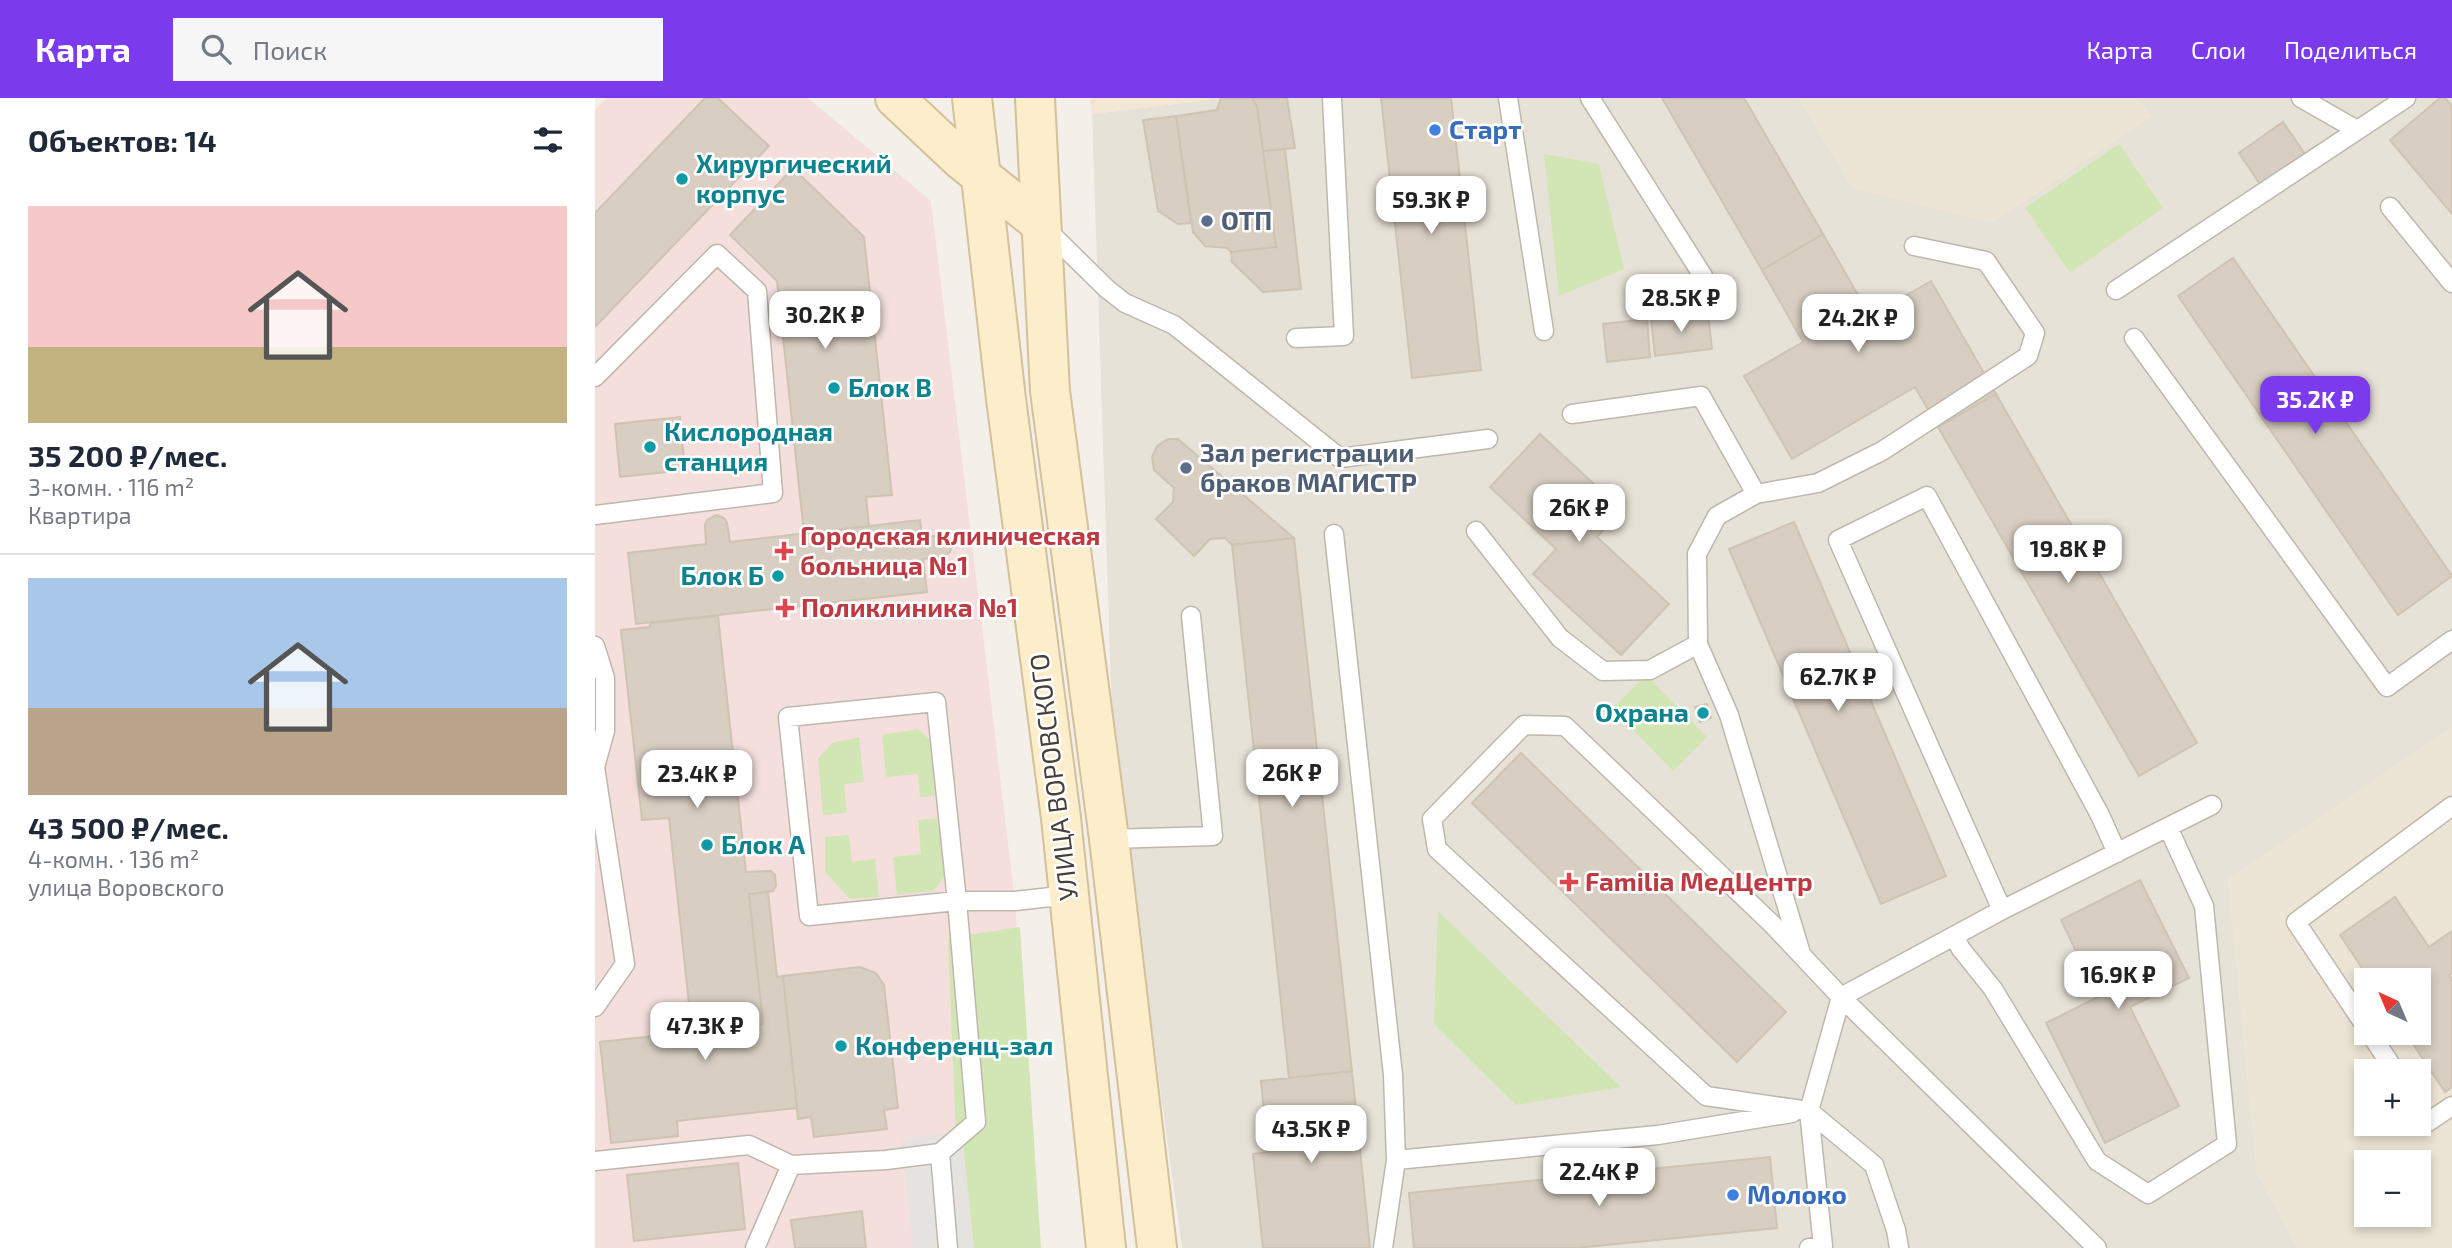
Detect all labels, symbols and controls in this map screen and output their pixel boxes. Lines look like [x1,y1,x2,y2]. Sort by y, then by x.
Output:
search box [173,18,663,81]
text: Карта [35,29,131,69]
icon: search [197,30,235,68]
text: Поиск [253,34,327,65]
text: Карта [2086,35,2153,64]
text: Слои [2191,35,2246,64]
text: Поделиться [2284,35,2417,64]
place label: Старт [1449,113,1522,144]
icon: filters [529,121,567,159]
text: Объектов: 14 [28,122,217,158]
marker: Старт [1427,122,1443,138]
place label: Хирургический корпус [696,147,892,208]
marker: Хирургический корпус [674,171,690,187]
pin: 59.3K ₽ [1366,176,1496,236]
text: 59.3K ₽ [1392,185,1470,213]
place label: ОТП [1221,204,1272,235]
marker: ОТП [1199,213,1215,229]
icon: home [235,252,361,378]
pin: 28.5K ₽ [1616,274,1746,334]
text: 28.5K ₽ [1642,283,1720,311]
pin: 30.2K ₽ [760,292,890,351]
pin: 24.2K ₽ [1793,294,1923,354]
text: 30.2K ₽ [785,300,865,328]
text: 24.2K ₽ [1818,303,1898,331]
place label: Блок В [848,371,932,402]
pin: 35.2K ₽ [2250,376,2380,436]
marker: Блок В [826,380,842,396]
text: 35.2K ₽ [2276,385,2354,413]
place label: Кислородная станция [664,415,833,476]
place label: Зал регистрации браков МАГИСТР [1200,436,1417,497]
text: 35 200 ₽/мес. [28,437,227,473]
marker: Кислородная станция [642,439,658,455]
marker: Зал регистрации браков МАГИСТР [1178,460,1194,476]
text: 3-комн. · 116 m² [28,473,194,501]
pin: 26K ₽ [1530,484,1628,544]
text: 26K ₽ [1549,493,1609,521]
text: Квартира [28,501,132,529]
place label: Городская клиническая больница №1 [800,519,1101,580]
pin: 19.8K ₽ [2003,526,2133,585]
text: 19.8K ₽ [2030,534,2106,562]
marker: Городская клиническая больница №1 [774,541,794,561]
place label: Блок Б [680,559,764,590]
marker: Блок Б [770,568,786,584]
place label: Поликлиника №1 [801,591,1018,622]
marker: Поликлиника №1 [775,598,795,618]
icon: home [235,624,361,750]
street label: УЛИЦА ВОРОВСКОГО [1022,652,1083,902]
pin: 62.7K ₽ [1773,654,1903,713]
text: 62.7K ₽ [1800,662,1876,690]
place label: Охрана [1595,696,1689,727]
marker: Охрана [1695,705,1711,721]
pin: 23.4K ₽ [632,750,762,810]
pin: 26K ₽ [1243,750,1341,809]
text: 26K ₽ [1262,758,1322,786]
text: 23.4K ₽ [657,759,737,787]
text: 43 500 ₽/мес. [28,809,229,845]
place label: Блок А [721,828,805,859]
marker: Блок А [699,837,715,853]
text: 4-комн. · 136 m² [28,845,199,873]
place label: Familia МедЦентр [1585,865,1813,896]
marker: Familia МедЦентр [1559,872,1579,892]
text: улица Воровского [28,873,224,901]
pin: 16.9K ₽ [2053,951,2183,1011]
text: 16.9K ₽ [2080,960,2156,988]
north arrow [2354,968,2431,1045]
map controls [2354,968,2431,1227]
pin: 47.3K ₽ [640,1002,770,1062]
text: 47.3K ₽ [666,1011,744,1039]
place label: Конференц-зал [855,1029,1053,1060]
marker: Конференц-зал [833,1038,849,1054]
button: + [2354,1059,2431,1136]
pin: 43.5K ₽ [1246,1105,1376,1165]
text: 43.5K ₽ [1272,1114,1350,1142]
pin: 22.4K ₽ [1534,1148,1664,1208]
button: − [2354,1150,2431,1227]
text: 22.4K ₽ [1559,1157,1639,1185]
place label: Молоко [1747,1178,1847,1209]
marker: Молоко [1725,1187,1741,1203]

